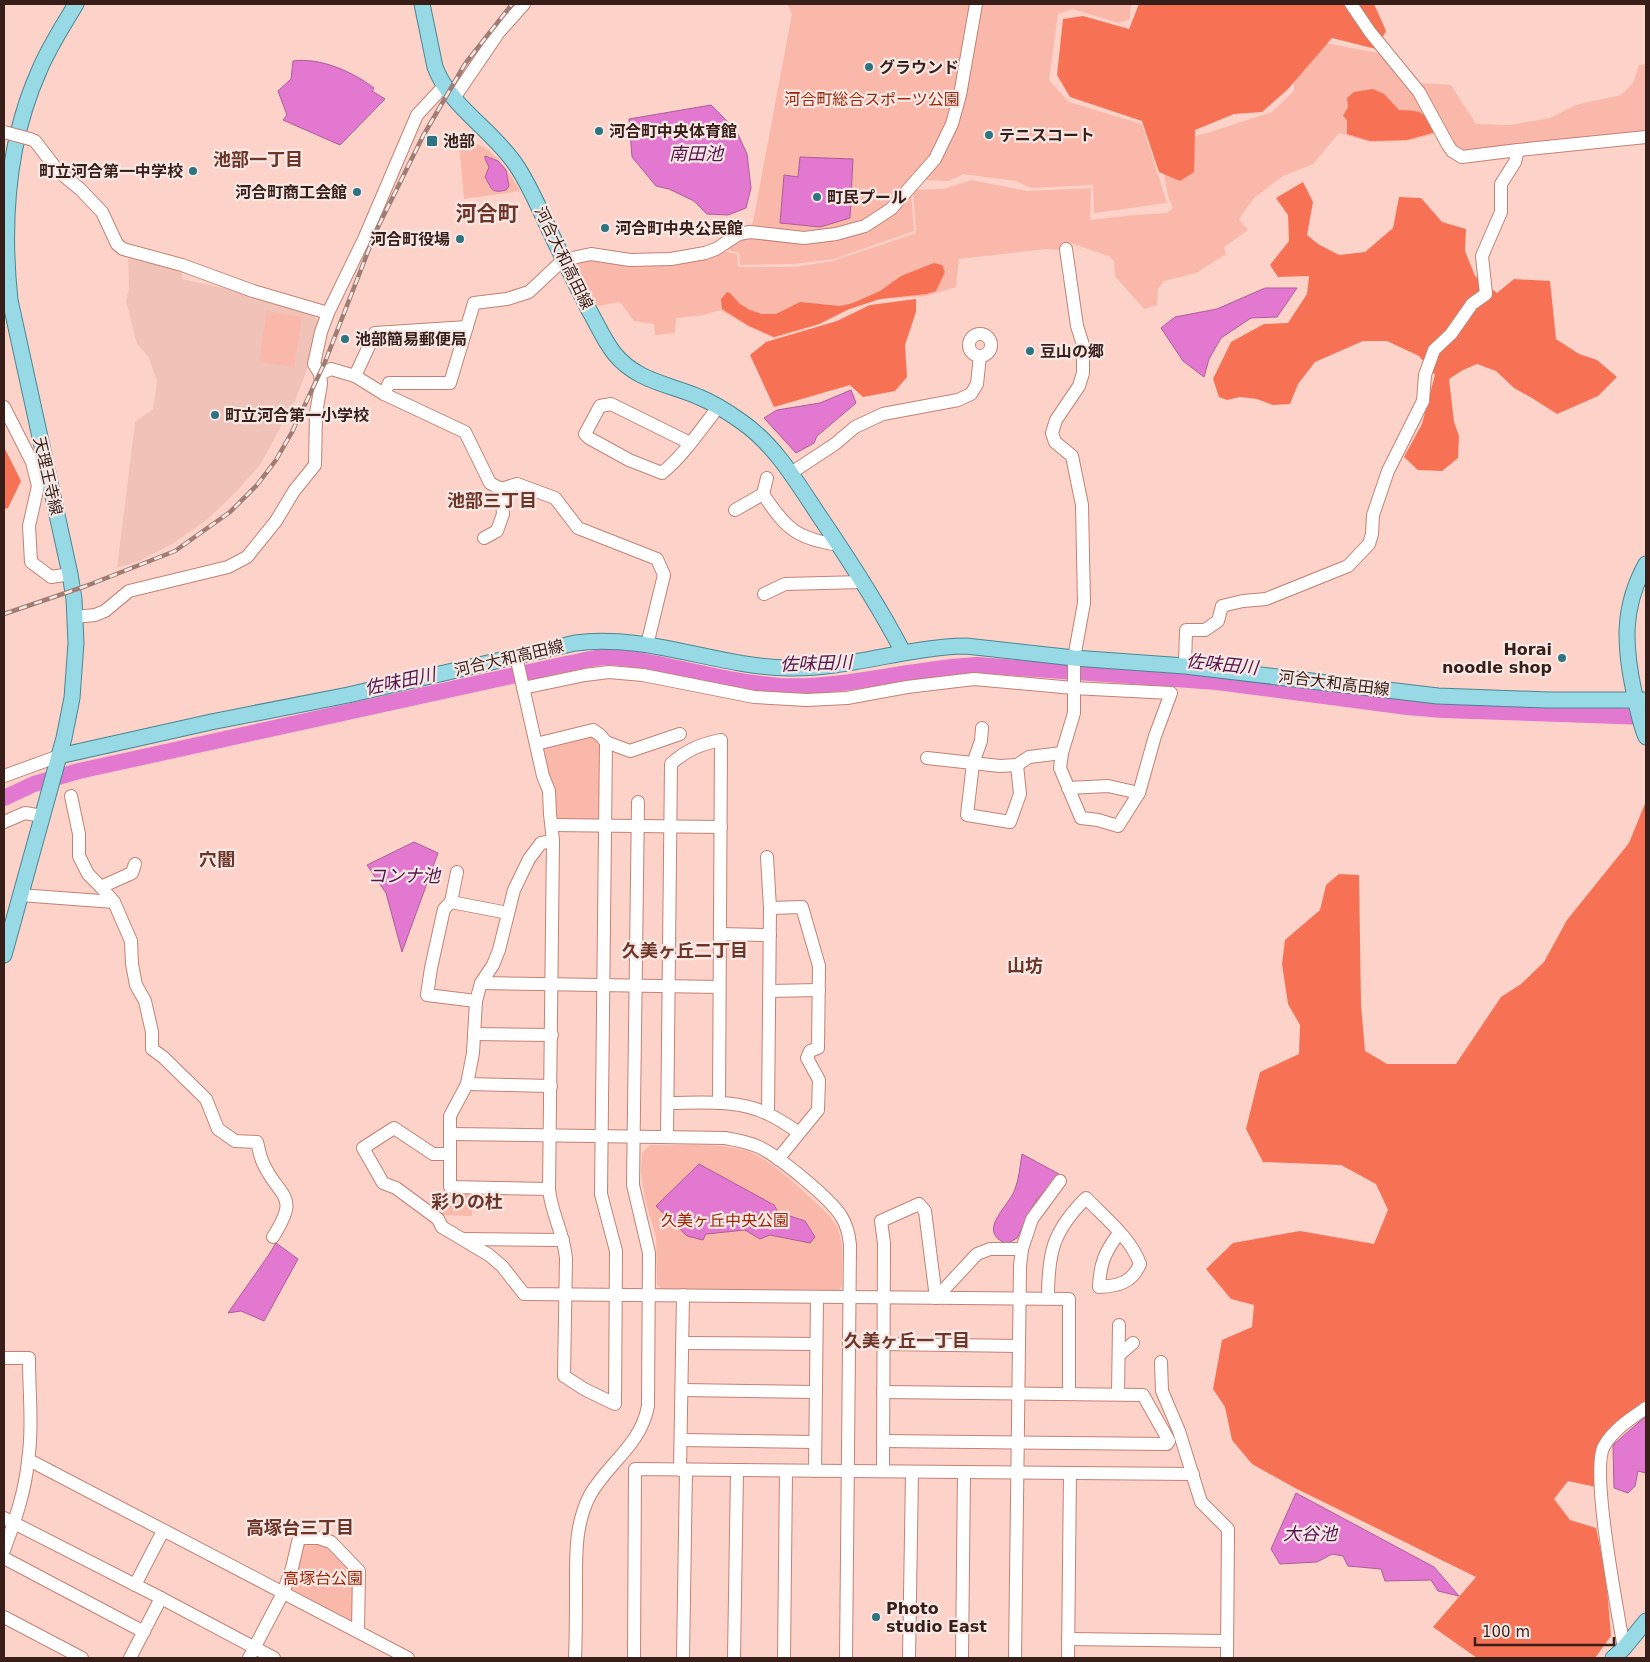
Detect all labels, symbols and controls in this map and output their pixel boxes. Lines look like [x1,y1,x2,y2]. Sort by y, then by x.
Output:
place label: グラウンド [879,58,959,77]
marker: グラウンド [863,61,875,73]
park label: 河合町総合スポーツ公園 [784,90,960,109]
place label: 河合町中央体育館 [609,122,737,141]
marker: 河合町中央体育館 [593,125,605,137]
place label: テニスコート [999,126,1095,145]
marker: テニスコート [983,129,995,141]
place label: 池部 [443,132,475,151]
marker: 池部 [425,134,439,148]
water label: 南田池 [669,143,725,164]
district label: 池部一丁目 [213,149,303,170]
place label: 町立河合第一中学校 [39,162,183,181]
marker: 町立河合第一中学校 [187,165,199,177]
place label: 河合町商工会館 [235,183,347,202]
marker: 河合町商工会館 [351,186,363,198]
place label: 町民プール [827,188,907,207]
marker: 町民プール [811,191,823,203]
district label: 河合町 [456,202,519,226]
street label: 河合大和高田線 [531,203,597,313]
place label: 河合町中央公民館 [615,219,743,238]
marker: 河合町中央公民館 [599,222,611,234]
place label: 河合町役場 [370,230,450,249]
marker: 河合町役場 [454,233,466,245]
place label: 池部簡易郵便局 [355,330,467,349]
marker: 池部簡易郵便局 [339,333,351,345]
place label: 豆山の郷 [1040,342,1104,361]
marker: 豆山の郷 [1024,345,1036,357]
place label: 町立河合第一小学校 [225,406,369,425]
marker: 町立河合第一小学校 [209,409,221,421]
street label: 天理王寺線 [30,435,66,517]
district label: 池部三丁目 [447,490,537,511]
street label: 河合大和高田線 [452,636,566,680]
place label: Horai noodle shop [1442,640,1552,677]
water label: 佐味田川 [1185,650,1261,678]
water label: 佐味田川 [780,651,854,675]
marker: Horai noodle shop [1556,652,1568,664]
water label: 佐味田川 [363,663,439,699]
street label: 河合大和高田線 [1277,667,1391,699]
district label: 穴闇 [199,849,235,870]
water label: コンナ池 [368,865,442,886]
district label: 久美ヶ丘二丁目 [622,940,748,961]
district label: 山坊 [1007,955,1043,976]
district label: 彩りの杜 [431,1191,503,1212]
park label: 久美ヶ丘中央公園 [661,1211,789,1230]
district label: 久美ヶ丘一丁目 [844,1330,970,1351]
district label: 高塚台三丁目 [246,1517,354,1538]
water label: 大谷池 [1283,1523,1339,1544]
park label: 高塚台公園 [283,1569,363,1588]
place label: Photo studio East [886,1599,987,1636]
marker: Photo studio East [870,1611,882,1623]
scale bar [1475,1614,1614,1646]
text: 100 m [1482,1623,1530,1641]

